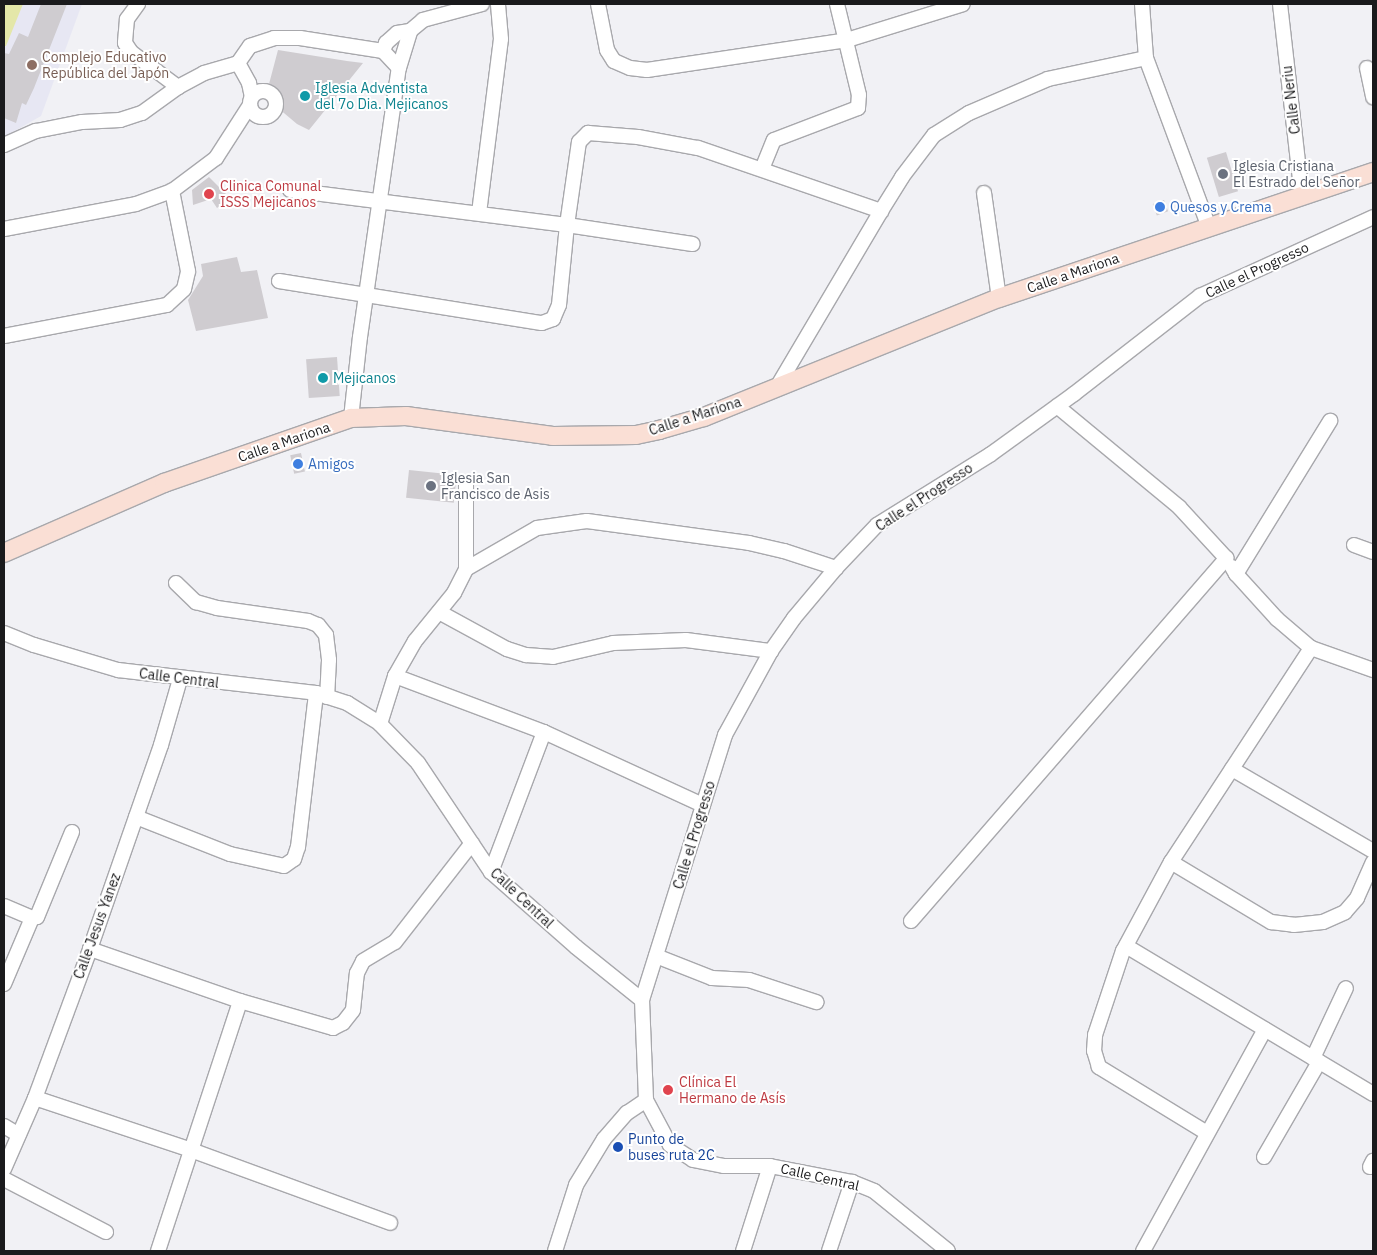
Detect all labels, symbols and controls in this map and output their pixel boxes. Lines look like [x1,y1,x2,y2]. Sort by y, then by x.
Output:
place label: Complejo Educativo República del Japón [42,49,169,82]
marker: Complejo Educativo República del Japón [26,59,38,71]
street label: Calle Neriu [1278,65,1304,135]
place label: Iglesia Adventista del 7o Dia. Mejicanos [315,80,448,112]
marker: Iglesia Adventista del 7o Dia. Mejicanos [299,90,311,102]
place label: Iglesia Cristiana El Estrado del Señor [1233,158,1360,190]
marker: Iglesia Cristiana El Estrado del Señor [1217,168,1229,180]
place label: Clinica Comunal ISSS Mejicanos [220,178,321,210]
marker: Clinica Comunal ISSS Mejicanos [202,187,216,201]
place label: Quesos y Crema [1170,199,1272,215]
marker: Quesos y Crema [1154,201,1166,213]
street label: Calle el Progresso [1203,239,1311,301]
street label: Calle a Mariona [1025,249,1121,297]
place label: Mejicanos [333,370,396,386]
marker: Mejicanos [317,372,329,384]
street label: Calle a Mariona [647,393,743,439]
street label: Calle a Mariona [236,418,332,466]
place label: Amigos [308,456,355,472]
marker: Amigos [292,458,304,470]
street label: Calle el Progresso [872,459,976,535]
place label: Iglesia San Francisco de Asis [441,470,550,502]
marker: Iglesia San Francisco de Asis [425,480,437,492]
street label: Calle Central [138,665,220,691]
street label: Calle el Progresso [670,779,718,891]
street label: Calle Central [487,864,557,932]
street label: Calle Jesus Yanez [70,871,124,981]
place label: Clínica El Hermano de Asís [679,1074,786,1106]
marker: Clínica El Hermano de Asís [661,1083,675,1097]
place label: Punto de buses ruta 2C [628,1131,715,1164]
marker: Punto de buses ruta 2C [612,1141,624,1153]
street label: Calle Central [779,1160,861,1194]

